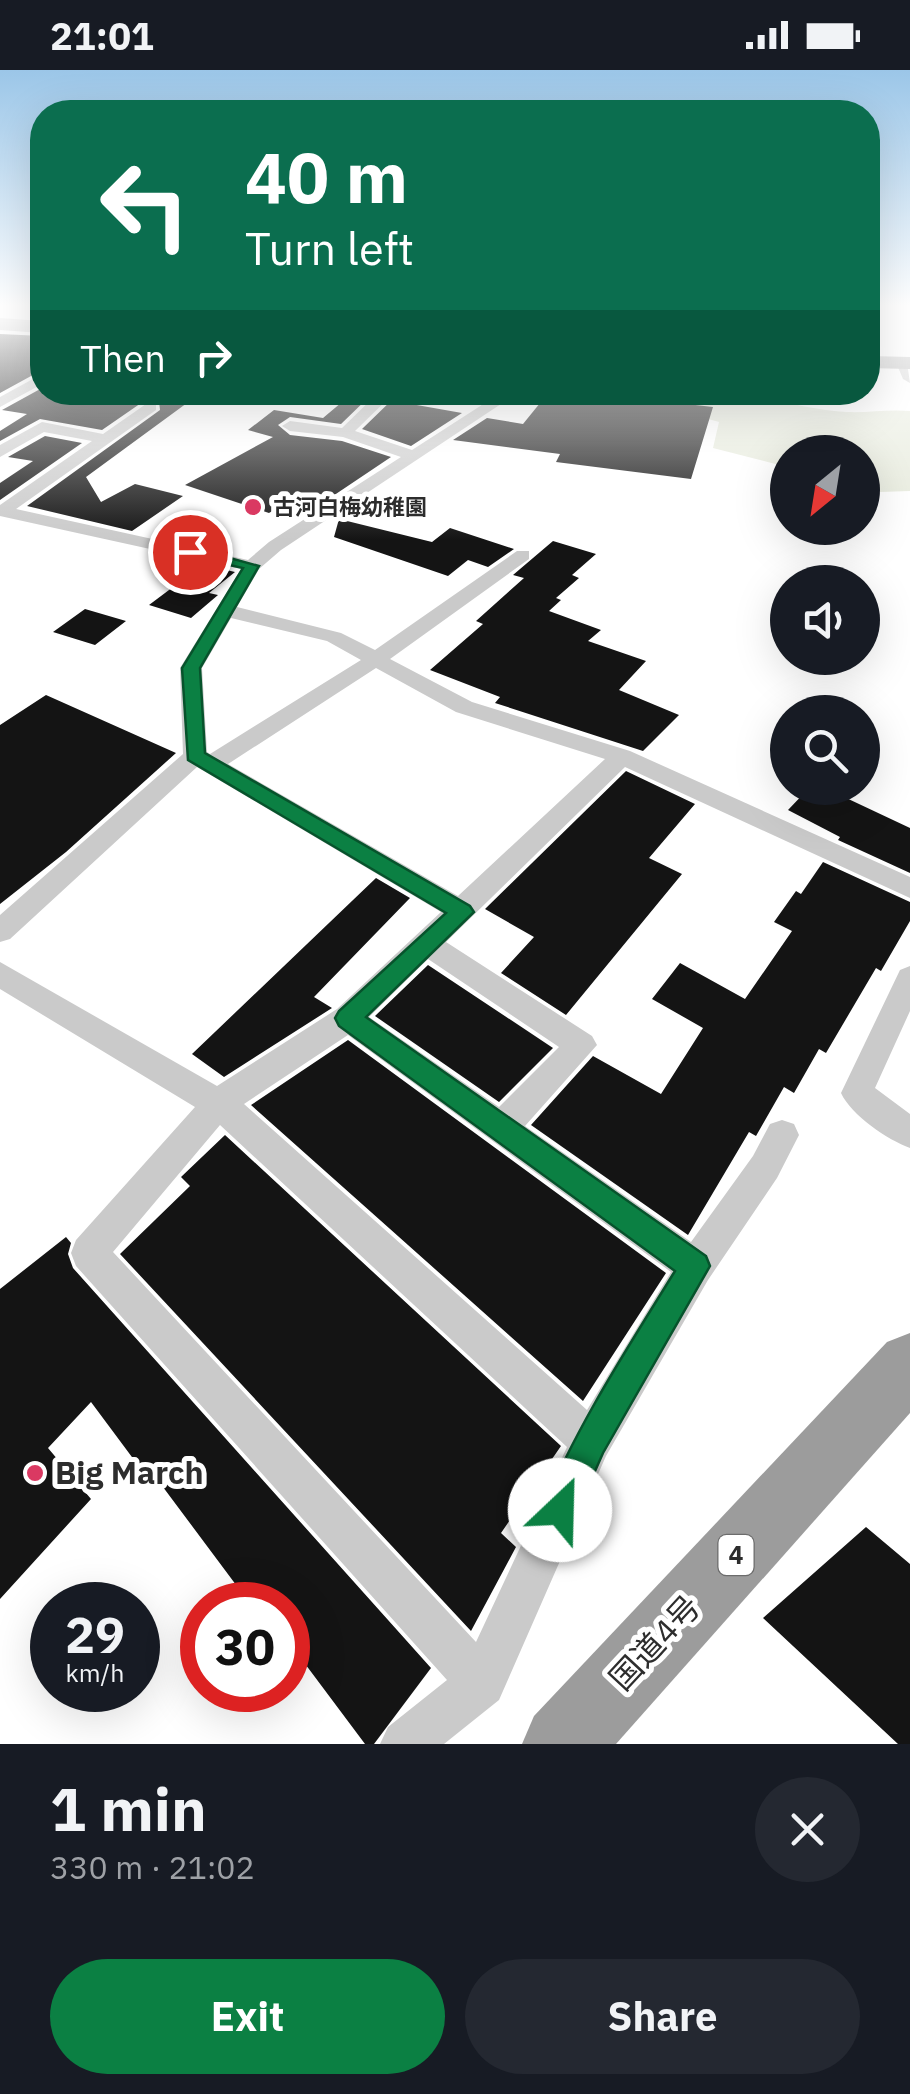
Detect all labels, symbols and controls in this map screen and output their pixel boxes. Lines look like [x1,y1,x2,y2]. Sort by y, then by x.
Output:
text: 21:01 [50,11,154,60]
text: 40 m [245,131,408,222]
icon: left [80,140,210,270]
text: Turn left [245,219,414,277]
icon: right [186,330,241,385]
text: Then [80,333,166,382]
north arrow [770,435,880,545]
map controls [770,435,880,805]
place label: 古河白梅幼稚園 [273,492,427,521]
marker: 古河白梅幼稚園 [242,496,264,518]
pin [148,510,233,595]
icon: arrive [163,525,218,580]
button: sound [770,565,880,675]
button: search [770,695,880,805]
place label: Big March [55,1451,204,1493]
position arrow [508,1458,612,1562]
marker: Big March [24,1462,46,1484]
road number: 4 [718,1535,754,1575]
speed limit sign: 30 [180,1582,310,1712]
street label: 国道4号 [600,1586,709,1699]
text: 29 [65,1602,125,1667]
text: km/h [66,1656,124,1689]
text: 1 min [50,1769,207,1848]
button: close [755,1777,860,1882]
text: 330 m · 21:02 [50,1846,255,1888]
button: Exit [50,1959,445,2074]
button: Share [465,1959,860,2074]

